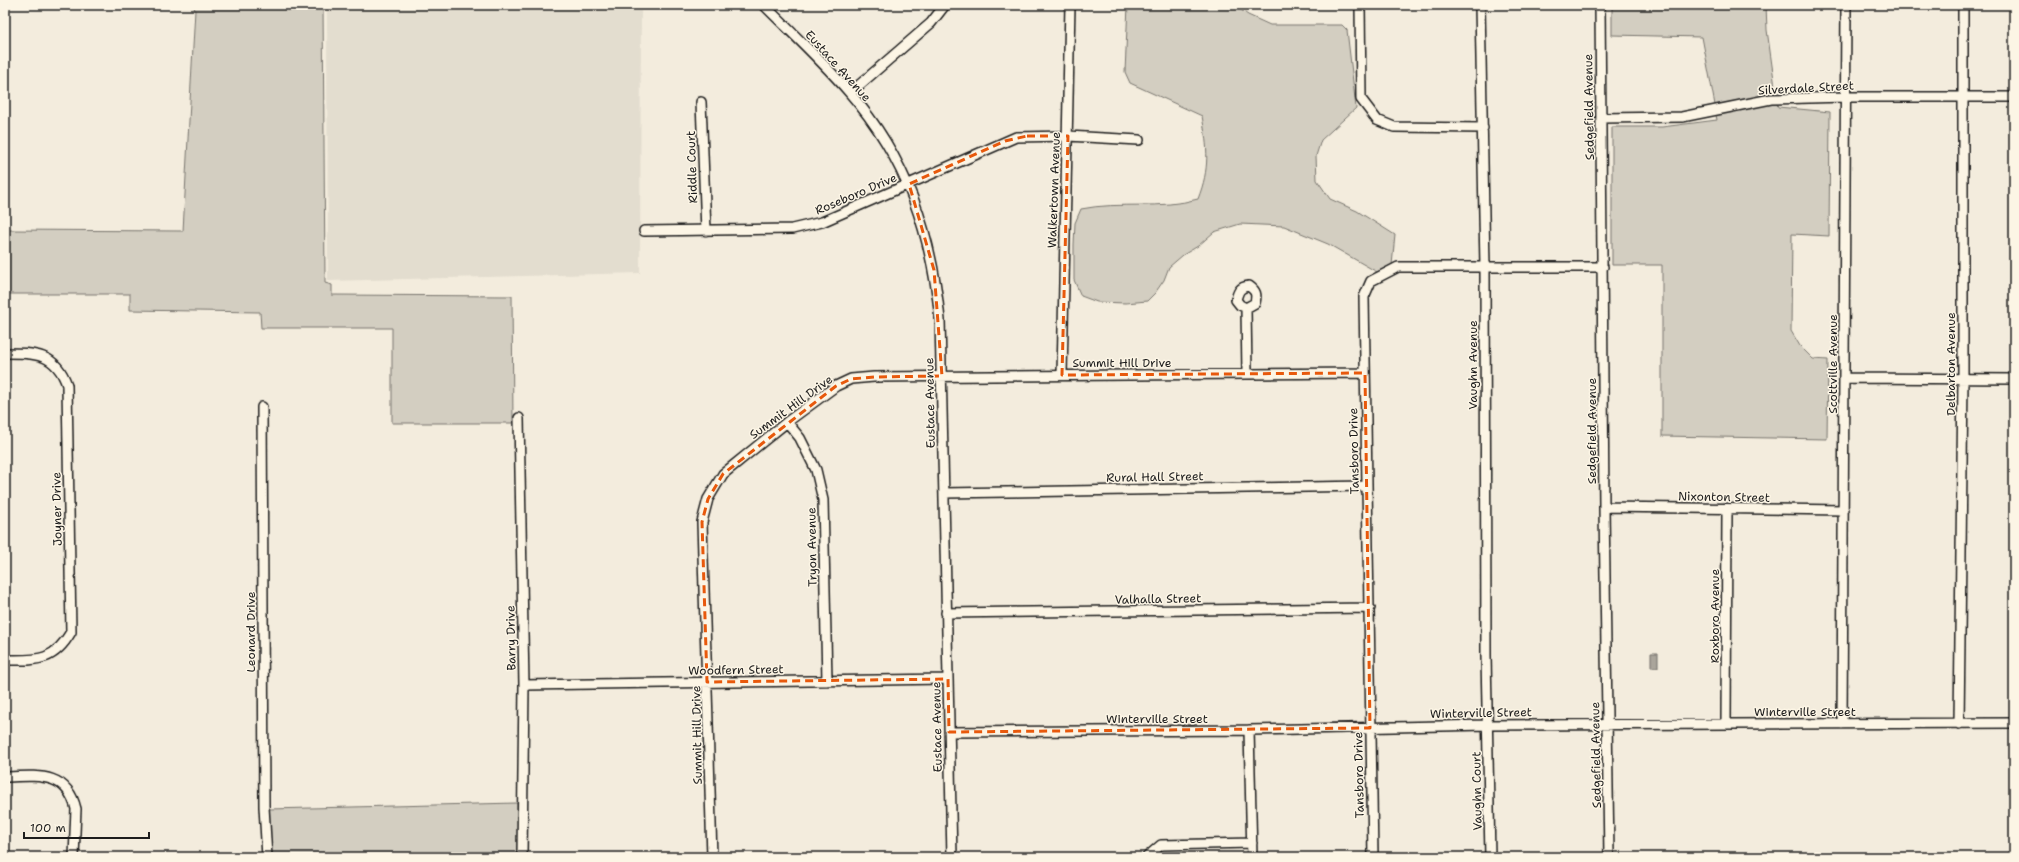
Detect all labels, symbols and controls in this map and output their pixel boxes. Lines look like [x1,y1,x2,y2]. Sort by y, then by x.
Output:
street label: Eustace Avenue [802,27,874,105]
street label: Sedgefield Avenue [1580,53,1598,160]
street label: Silverdale Street [1758,77,1854,99]
street label: Riddle Court [683,130,701,204]
street label: Walkertown Avenue [1044,131,1064,249]
street label: Roseboro Drive [813,169,900,218]
street label: Delbarton Avenue [1943,312,1959,416]
street label: Scottville Avenue [1825,314,1841,414]
street label: Vaughn Avenue [1465,320,1481,410]
street label: Summit Hill Drive [1072,355,1172,371]
street label: Eustace Avenue [921,357,939,449]
street label: Summit Hill Drive [746,371,836,443]
street label: Sedgefield Avenue [1584,377,1600,484]
street label: Tansboro Drive [1345,407,1363,494]
street label: Rural Hall Street [1106,468,1204,486]
street label: Joyner Drive [48,472,66,546]
street label: Nixonton Street [1678,488,1770,506]
street label: Tryon Avenue [803,507,821,587]
street label: Roxboro Avenue [1707,569,1723,663]
street label: Valhalla Street [1114,590,1202,608]
street label: Leonard Drive [243,591,259,673]
street label: Barry Drive [502,605,520,671]
street label: Woodfern Street [688,661,784,679]
street label: Eustace Avenue [928,681,946,773]
street label: Summit Hill Drive [688,685,706,785]
street label: Sedgefield Avenue [1587,701,1605,808]
street label: Winterville Street [1430,704,1532,722]
street label: Winterville Street [1754,704,1856,720]
street label: Winterville Street [1106,711,1208,727]
street label: Tansboro Drive [1350,731,1368,818]
street label: Vaughn Court [1468,751,1486,831]
scale bar [24,814,149,840]
text: 100 m [30,820,66,836]

